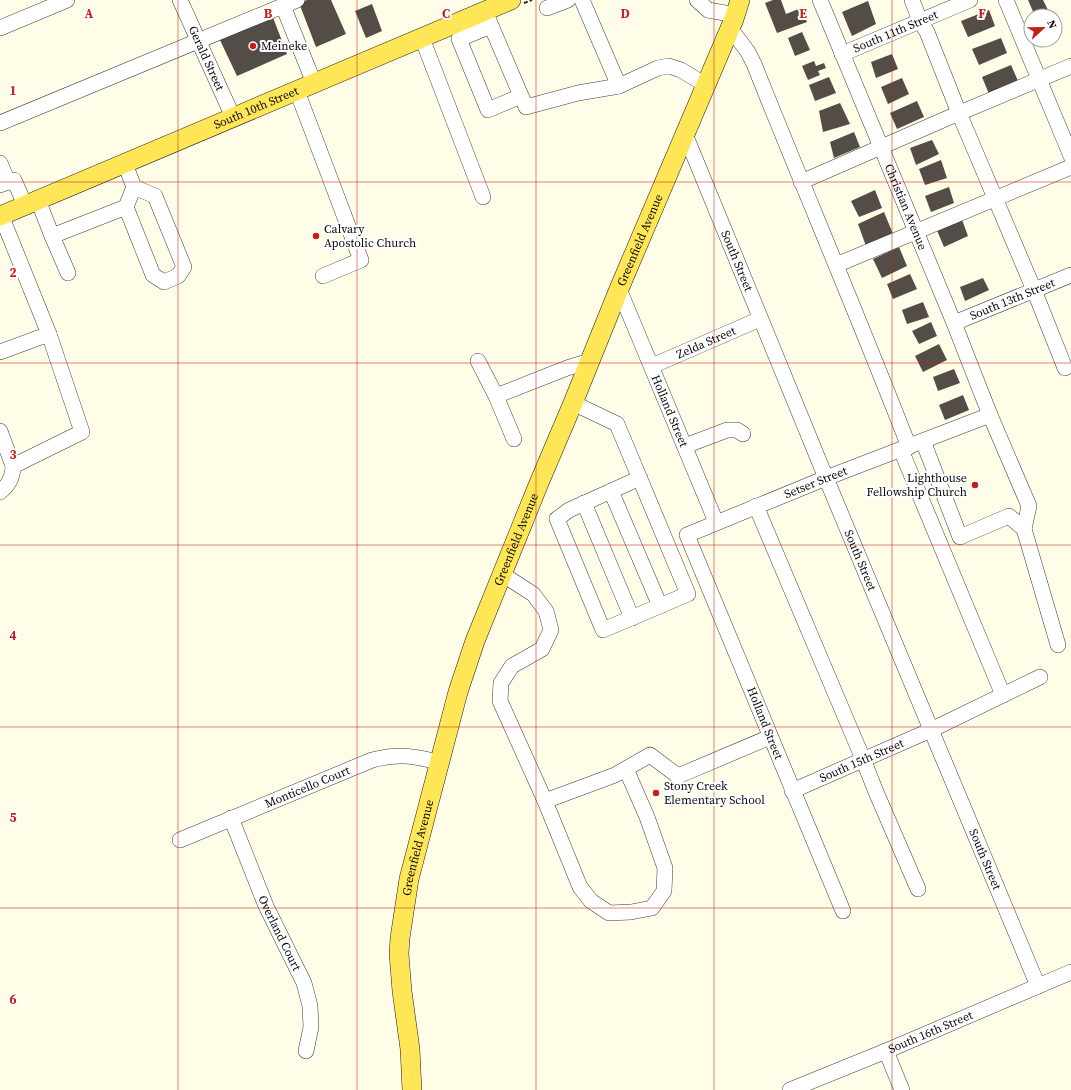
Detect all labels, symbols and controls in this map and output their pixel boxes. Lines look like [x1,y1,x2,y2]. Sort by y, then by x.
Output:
text: A [85,5,94,22]
text: B [264,5,273,22]
text: C [442,5,450,22]
text: D [620,5,630,22]
text: E [799,5,807,22]
text: F [978,5,986,22]
street label: South 11th Street [851,6,940,56]
north arrow [1023,8,1063,48]
text: N [1043,18,1060,31]
street label: Gerald Street [185,23,228,93]
place label: Meineke [261,38,307,54]
marker: Meineke [248,41,258,51]
text: 1 [9,82,17,99]
street label: South 10th Street [211,83,301,133]
street label: Christian Avenue [881,161,931,252]
street label: Greenfield Avenue [613,192,667,289]
place label: Calvary Apostolic Church [324,221,416,251]
street label: South Street [717,228,757,294]
marker: Calvary Apostolic Church [311,231,321,241]
text: 2 [9,264,17,281]
street label: South 13th Street [967,274,1057,324]
street label: Zelda Street [674,323,738,362]
street label: Holland Street [648,372,692,449]
text: 3 [9,446,17,463]
street label: Setser Street [782,463,849,502]
place label: Lighthouse Fellowship Church [867,470,967,500]
marker: Lighthouse Fellowship Church [970,480,980,490]
street label: Greenfield Avenue [490,491,542,588]
street label: South Street [841,527,880,593]
text: 4 [9,627,17,644]
street label: Holland Street [743,684,787,762]
street label: South 15th Street [817,735,906,786]
street label: Monticello Court [263,762,352,812]
place label: Stony Creek Elementary School [664,778,765,808]
marker: Stony Creek Elementary School [651,788,661,798]
street label: Greenfield Avenue [399,798,437,897]
text: 5 [9,809,17,826]
street label: South Street [965,826,1005,892]
street label: Overland Court [255,893,305,974]
text: 6 [9,991,17,1008]
street label: South 16th Street [886,1007,975,1057]

